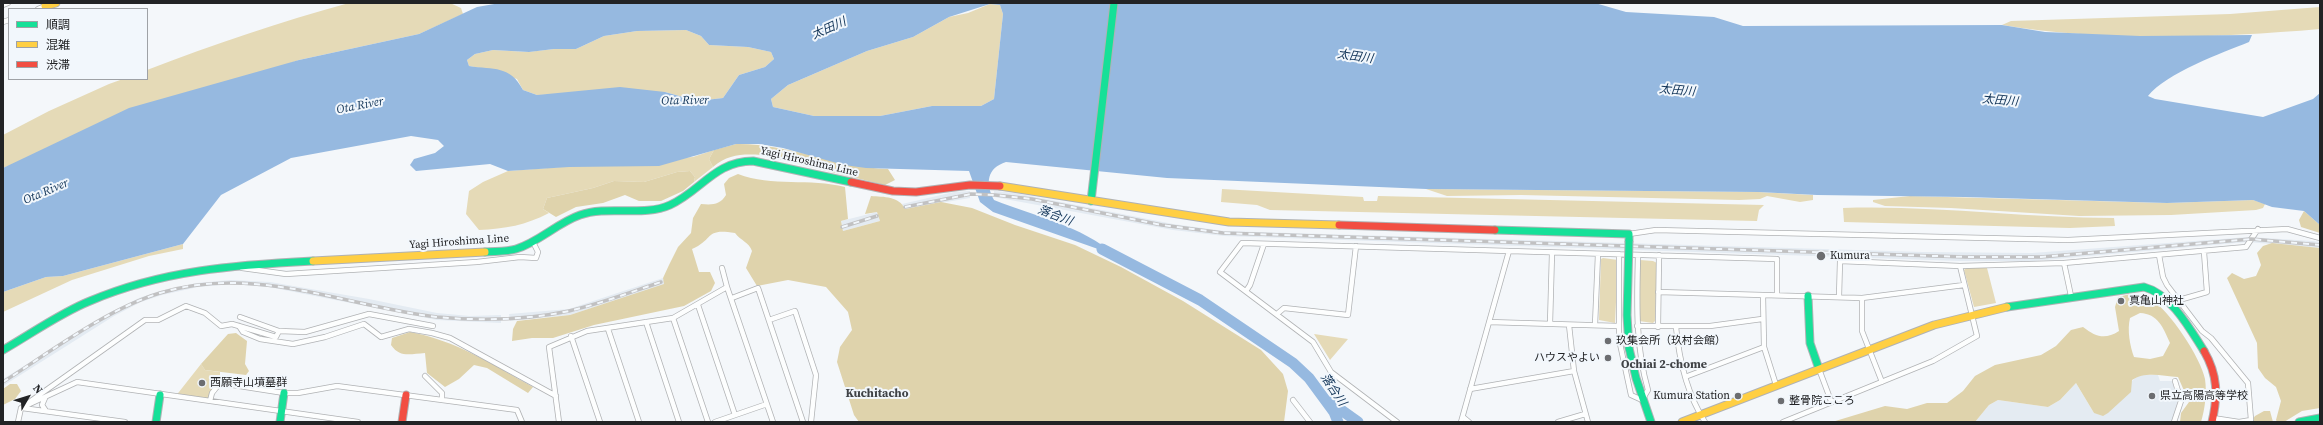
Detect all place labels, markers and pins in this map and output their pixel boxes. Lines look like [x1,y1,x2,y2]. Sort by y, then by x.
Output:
place label: Kumura [1830,249,1870,263]
marker: Kumura [1815,250,1827,262]
place label: 真亀山神社 [2129,294,2184,308]
marker: 真亀山神社 [2116,296,2126,306]
place label: 玖集会所（玖村会館） [1616,334,1726,348]
marker: 玖集会所（玖村会館） [1603,336,1613,346]
place label: ハウスやよい [1534,351,1600,365]
marker: ハウスやよい [1603,353,1613,363]
place label: 西願寺山墳墓群 [210,376,287,390]
marker: 西願寺山墳墓群 [197,378,207,388]
place label: Kumura Station [1653,389,1730,403]
place label: 県立高陽高等学校 [2160,389,2248,403]
marker: Kumura Station [1733,391,1743,401]
marker: 県立高陽高等学校 [2147,391,2157,401]
place label: 整骨院こころ [1789,394,1855,408]
marker: 整骨院こころ [1776,396,1786,406]

